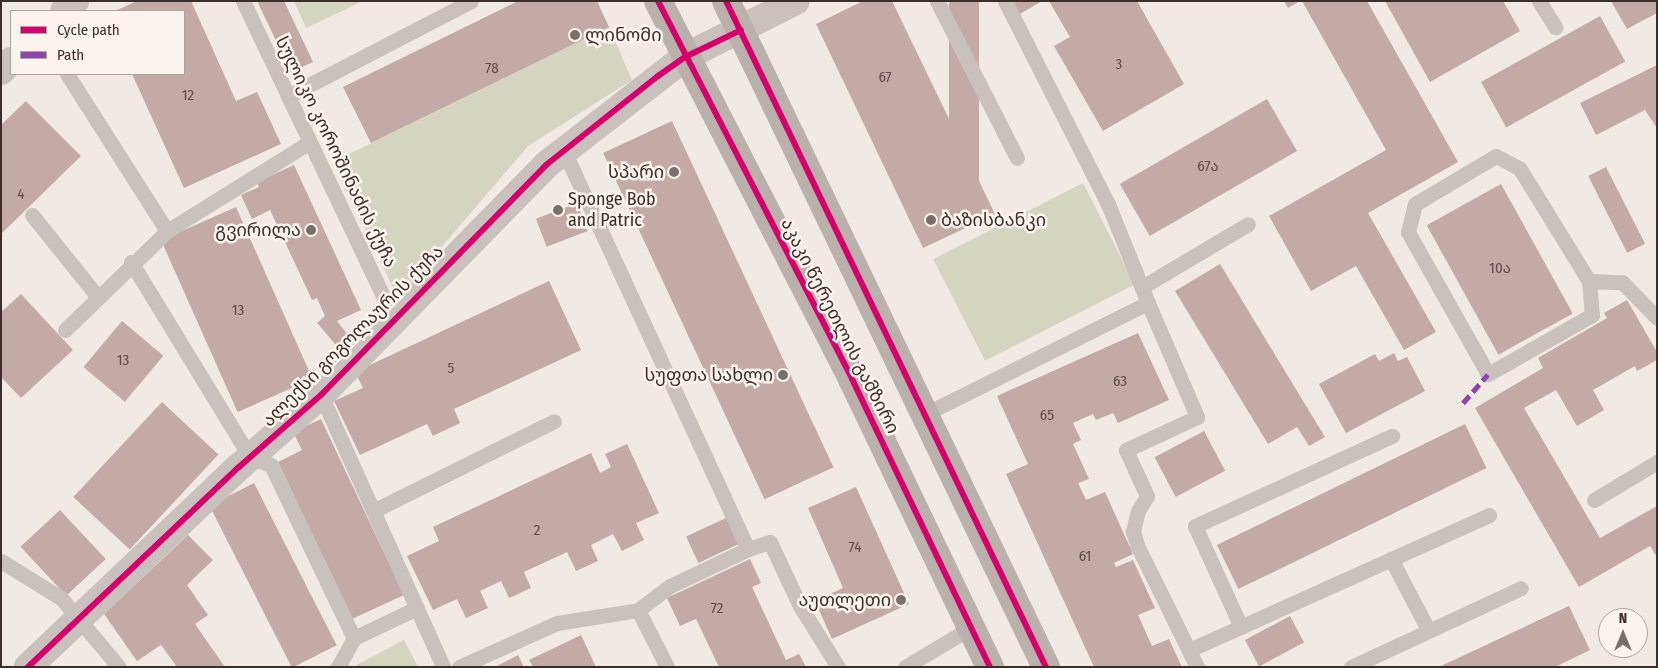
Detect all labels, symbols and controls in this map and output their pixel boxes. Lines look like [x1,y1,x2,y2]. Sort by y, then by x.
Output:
legend [10,10,185,75]
text: Cycle path [57,21,120,39]
place label: ლინომი [585,24,662,46]
marker: ლინომი [569,29,581,41]
street label: სულიკო კოროშინაძის ქუჩა [271,33,401,271]
text: Path [57,46,84,64]
house number: 3 [1116,56,1122,74]
house number: 78 [485,60,499,78]
house number: 67 [878,69,892,87]
house number: 12 [182,87,194,105]
house number: 67ა [1197,158,1219,176]
place label: სპარი [608,161,664,183]
marker: სპარი [668,166,680,178]
house number: 4 [17,186,25,204]
place label: Sponge Bob and Patric [568,189,656,232]
marker: Sponge Bob and Patric [552,204,564,216]
place label: ბაზისბანკი [941,209,1046,231]
marker: ბაზისბანკი [925,214,937,226]
street label: აკაკი წერეთლის გამზირი [776,215,904,437]
place label: გვირილა [215,219,301,241]
marker: გვირილა [305,224,317,236]
street label: ალექსი გოგოლაურის ქუჩა [258,241,448,431]
house number: 10ა [1489,260,1511,278]
house number: 13 [232,302,244,320]
house number: 13 [117,352,129,370]
house number: 5 [448,360,454,378]
place label: სუფთა სახლი [645,364,773,386]
marker: სუფთა სახლი [777,369,789,381]
house number: 63 [1113,373,1127,391]
house number: 65 [1040,407,1054,425]
house number: 2 [534,522,540,540]
house number: 74 [849,539,861,557]
house number: 61 [1079,548,1091,566]
place label: აუთლეთი [799,589,891,611]
marker: აუთლეთი [895,594,907,606]
house number: 72 [711,600,723,618]
north arrow [1598,608,1648,658]
text: N [1619,610,1627,627]

